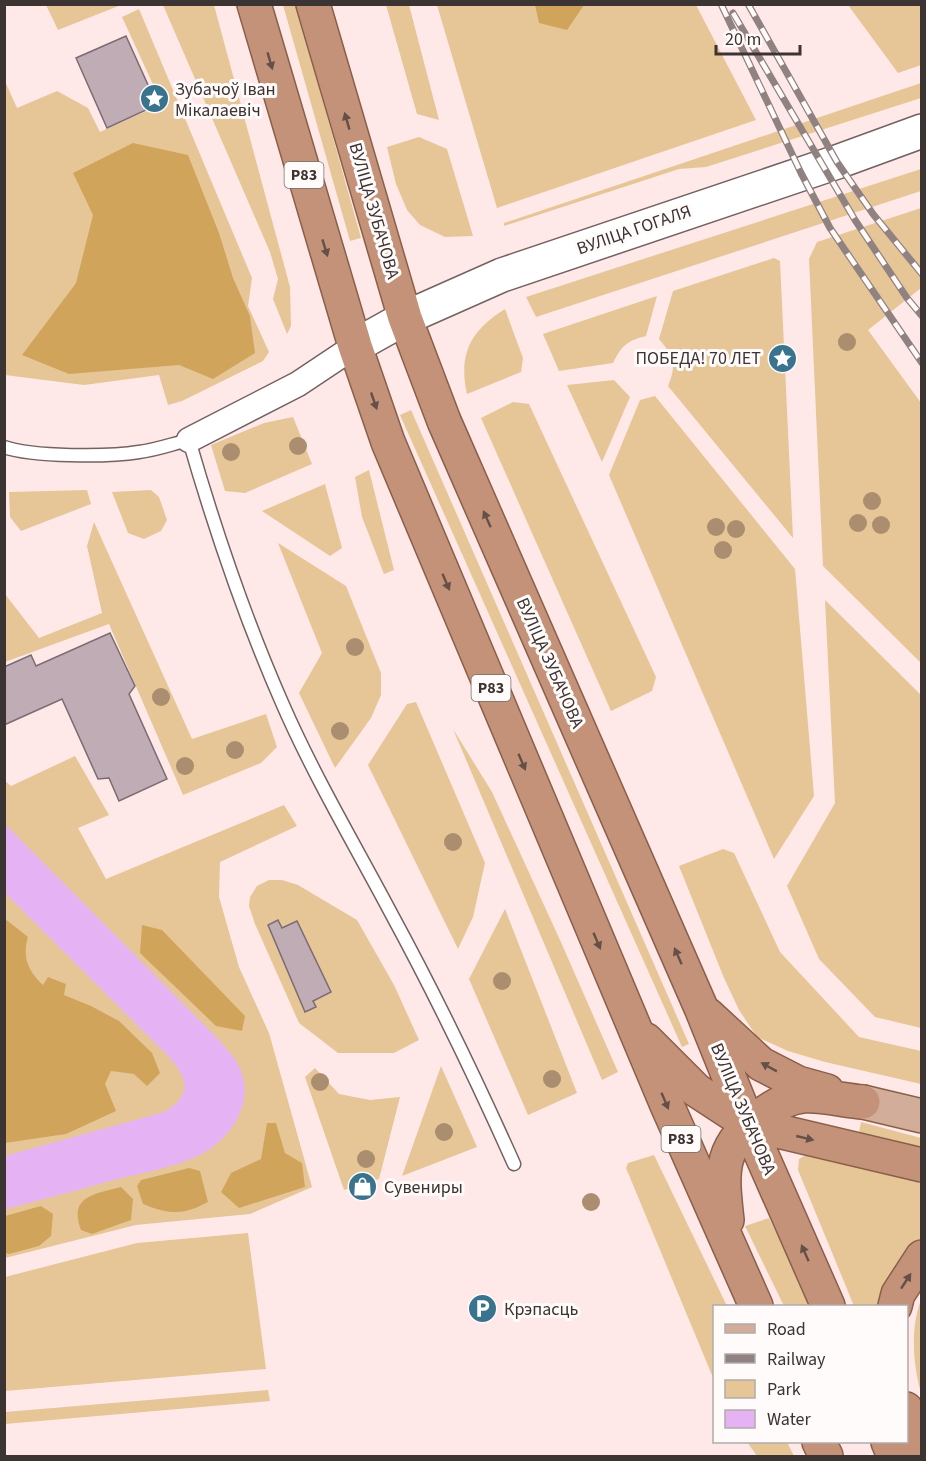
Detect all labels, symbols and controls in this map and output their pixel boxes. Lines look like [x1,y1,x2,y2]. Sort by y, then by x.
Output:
scale bar [716,18,800,56]
text: 20 m [725,27,761,52]
one-way arrow [266,52,275,70]
place label: Зубачоў Іван Мікалаевіч [175,77,276,123]
place icon: Зубачоў Іван Мікалаевіч [138,83,170,115]
one-way arrow [342,112,351,130]
street label: ВУЛІЦА ЗУБАЧОВА [343,140,405,282]
road number: Р83 [284,162,324,188]
street label: ВУЛІЦА ГОГАЛЯ [573,199,695,261]
one-way arrow [321,239,330,257]
place icon: ПОБЕДА! 70 ЛЕТ [766,342,798,374]
place label: ПОБЕДА! 70 ЛЕТ [635,346,761,371]
one-way arrow [369,392,379,410]
one-way arrow [482,510,491,528]
one-way arrow [442,573,451,591]
street label: ВУЛІЦА ЗУБАЧОВА [510,594,590,733]
road number: Р83 [472,675,510,701]
one-way arrow [517,753,527,771]
one-way arrow [593,933,602,950]
one-way arrow [673,947,682,965]
street label: ВУЛІЦА ЗУБАЧОВА [704,1039,782,1179]
one-way arrow [760,1062,777,1072]
one-way arrow [661,1092,670,1110]
road number: Р83 [662,1126,700,1152]
one-way arrow [796,1133,814,1143]
shop icon: Сувениры [347,1171,379,1203]
place label: Сувениры [384,1175,463,1200]
one-way arrow [800,1244,809,1262]
one-way arrow [900,1273,911,1289]
parking icon: Крэпасць [467,1293,499,1325]
place label: Крэпасць [504,1297,579,1322]
legend [713,1305,908,1443]
text: Road [767,1317,806,1342]
text: Railway [767,1347,826,1372]
text: Park [767,1377,801,1402]
text: Water [767,1407,811,1432]

